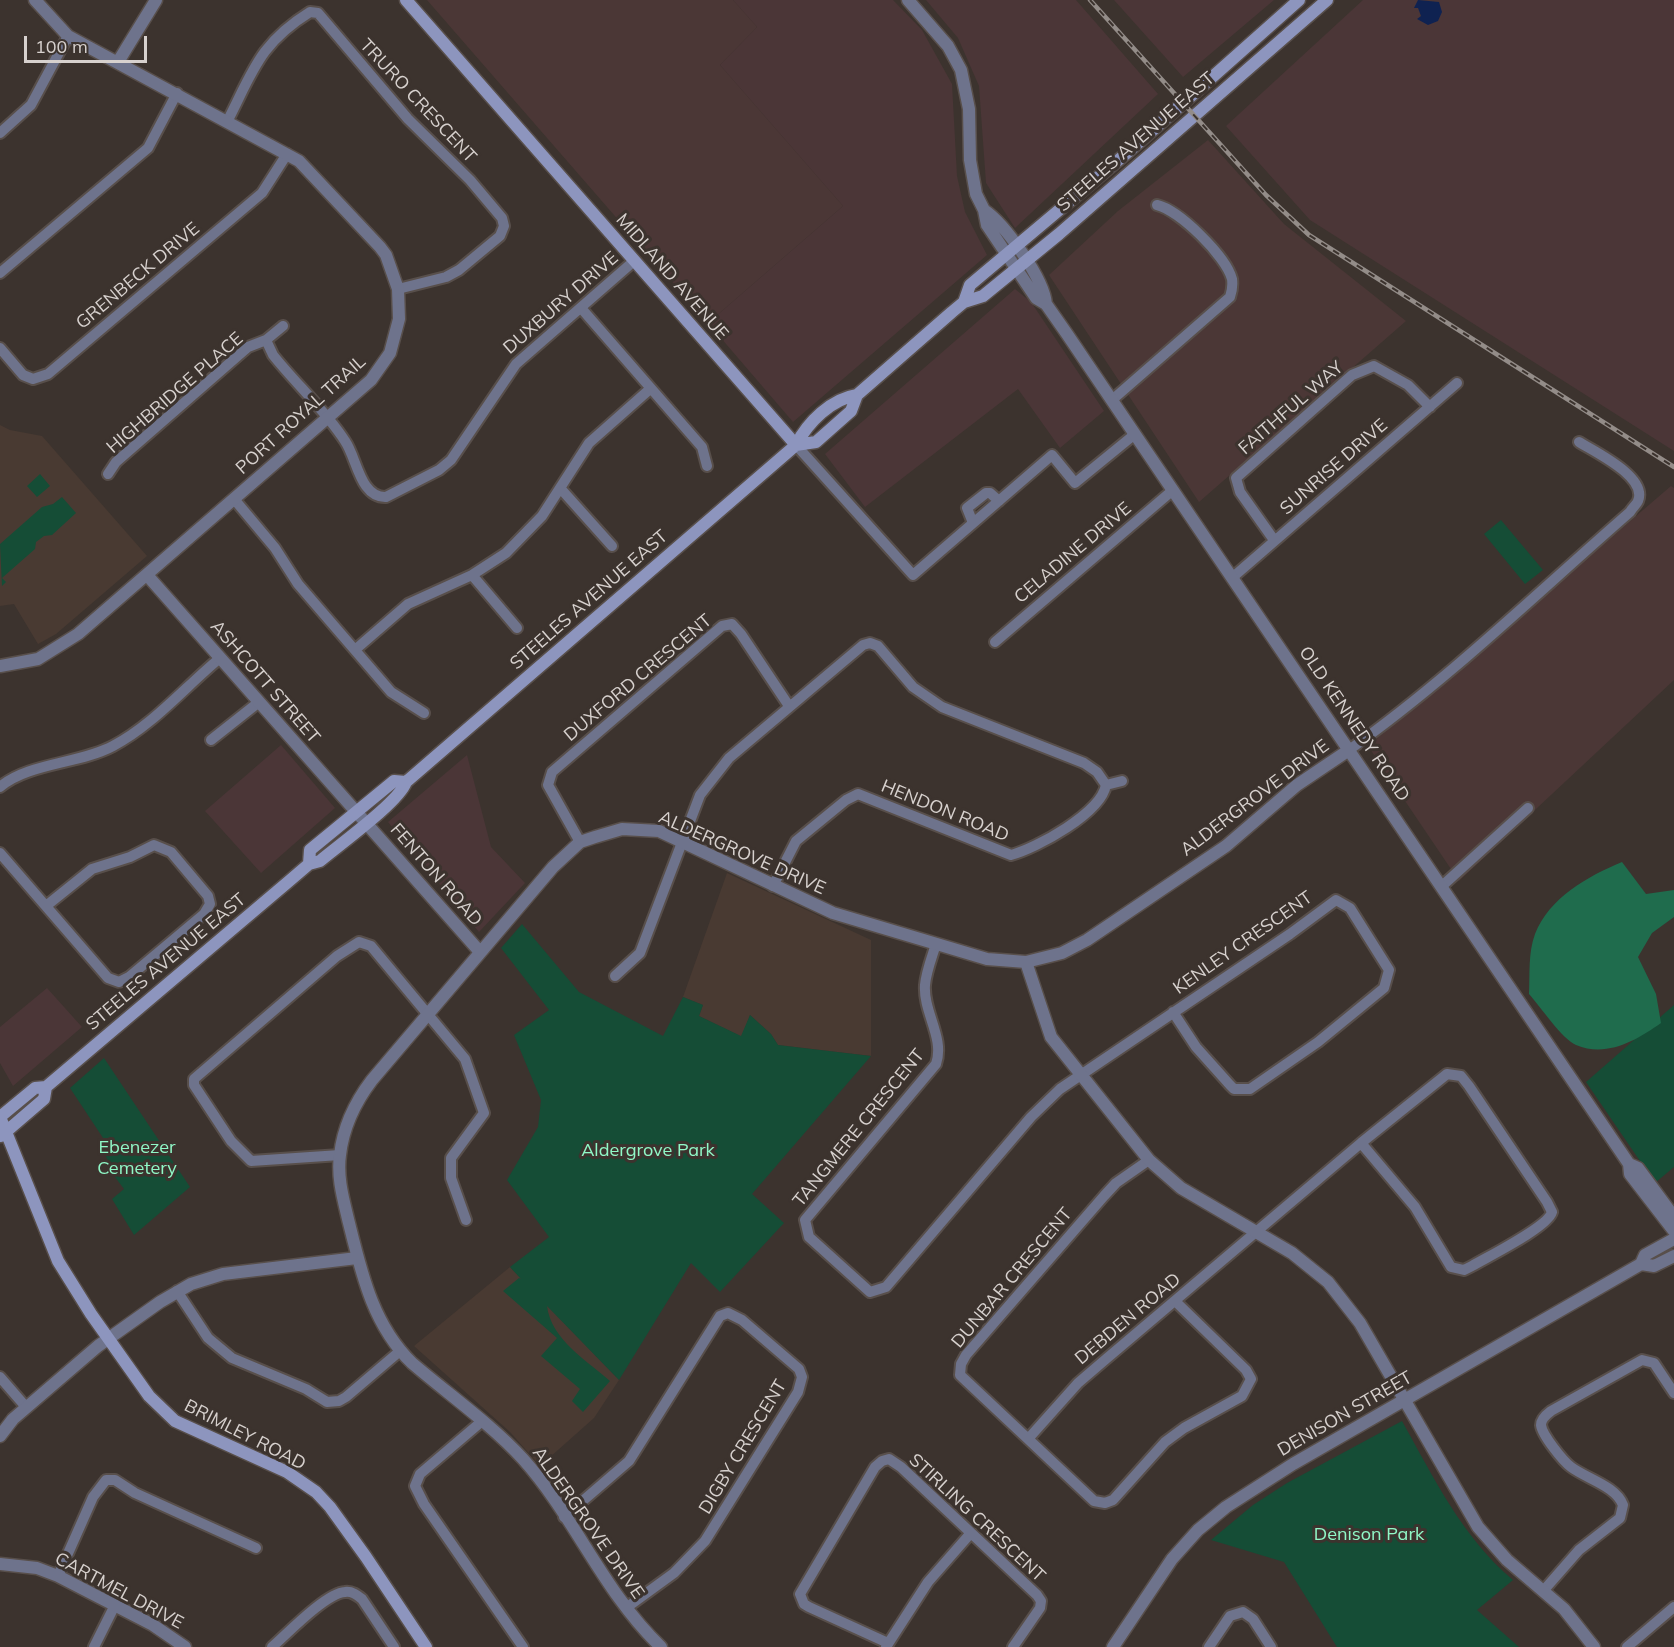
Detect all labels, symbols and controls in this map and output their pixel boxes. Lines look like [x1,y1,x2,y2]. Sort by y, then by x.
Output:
scale bar [27,24,150,62]
text: 100 m [35,35,88,58]
street label: TRURO CRESCENT [355,35,481,167]
street label: STEELES AVENUE EAST [1053,68,1219,216]
street label: MIDLAND AVENUE [611,209,733,345]
street label: GRENBECK DRIVE [72,218,204,334]
street label: DUXBURY DRIVE [499,247,623,359]
street label: HIGHBRIDGE PLACE [102,328,248,458]
street label: PORT ROYAL TRAIL [232,351,370,479]
street label: FAITHFUL WAY [1234,357,1348,459]
street label: SUNRISE DRIVE [1276,415,1392,519]
street label: CELADINE DRIVE [1010,498,1136,608]
street label: STEELES AVENUE EAST [506,526,672,674]
street label: DUXFORD CRESCENT [560,610,716,746]
street label: ASHCOTT STREET [206,616,324,748]
street label: OLD KENNEDY ROAD [1294,642,1414,806]
street label: ALDERGROVE DRIVE [1177,735,1333,861]
street label: HENDON ROAD [878,776,1012,846]
street label: ALDERGROVE DRIVE [655,807,829,899]
street label: FENTON ROAD [386,819,486,931]
street label: KENLEY CRESCENT [1169,887,1317,999]
street label: STEELES AVENUE EAST [82,889,250,1035]
street label: TANGMERE CRESCENT [789,1045,929,1211]
park label: Ebenezer Cemetery [97,1137,177,1180]
park label: Aldergrove Park [581,1140,715,1162]
street label: DUNBAR CRESCENT [947,1204,1077,1352]
street label: DEBDEN ROAD [1071,1269,1185,1369]
street label: DENISON STREET [1274,1367,1416,1461]
street label: DIGBY CRESCENT [694,1376,792,1518]
street label: BRIMLEY ROAD [181,1395,309,1475]
street label: ALDERGROVE DRIVE [527,1443,649,1603]
street label: STIRLING CRESCENT [904,1449,1050,1587]
park label: Denison Park [1314,1524,1424,1546]
street label: CARTMEL DRIVE [51,1548,187,1634]

